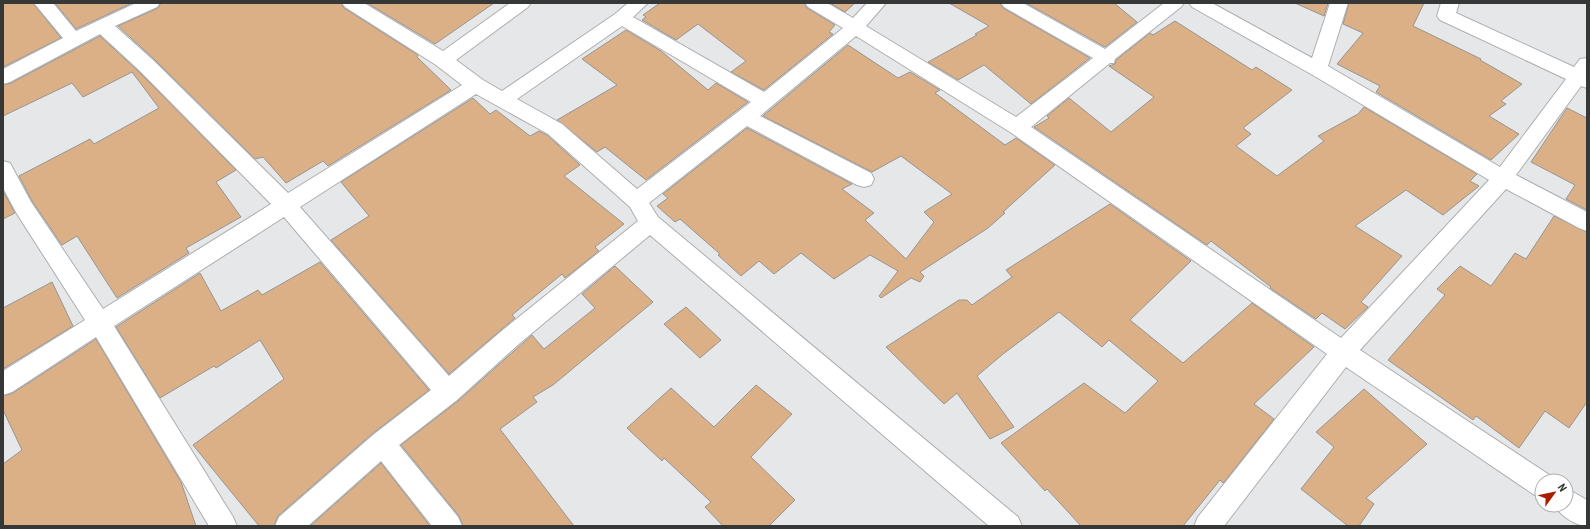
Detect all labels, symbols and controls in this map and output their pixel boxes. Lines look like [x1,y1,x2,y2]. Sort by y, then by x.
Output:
north arrow [1534,473,1574,513]
text: N [1555,481,1569,494]

